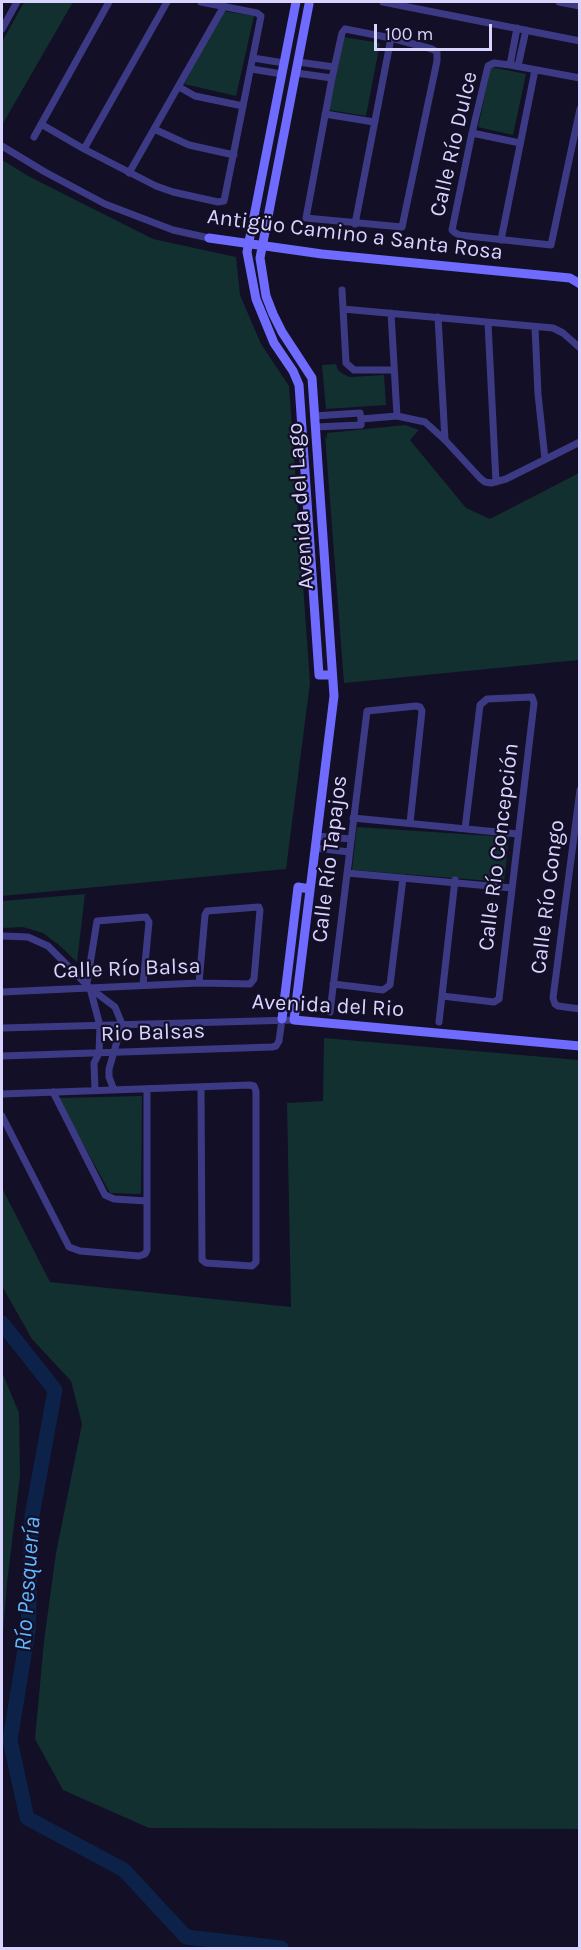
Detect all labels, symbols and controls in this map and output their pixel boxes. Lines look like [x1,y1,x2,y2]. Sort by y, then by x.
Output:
scale bar [377,12,496,50]
text: 100 m [385,23,433,45]
street label: Calle Río Dulce [424,69,484,219]
street label: Antigüo Camino a Santa Rosa [206,204,504,266]
street label: Avenida del Lago [282,422,320,590]
street label: Calle Río Concepción [473,742,525,952]
street label: Calle Río Tapajos [307,774,353,944]
street label: Calle Río Congo [525,818,571,976]
street label: Calle Río Balsa [53,953,201,985]
street label: Avenida del Rio [251,989,405,1023]
street label: Rio Balsas [100,1018,206,1048]
water label: Río Pesquería [9,1516,47,1652]

